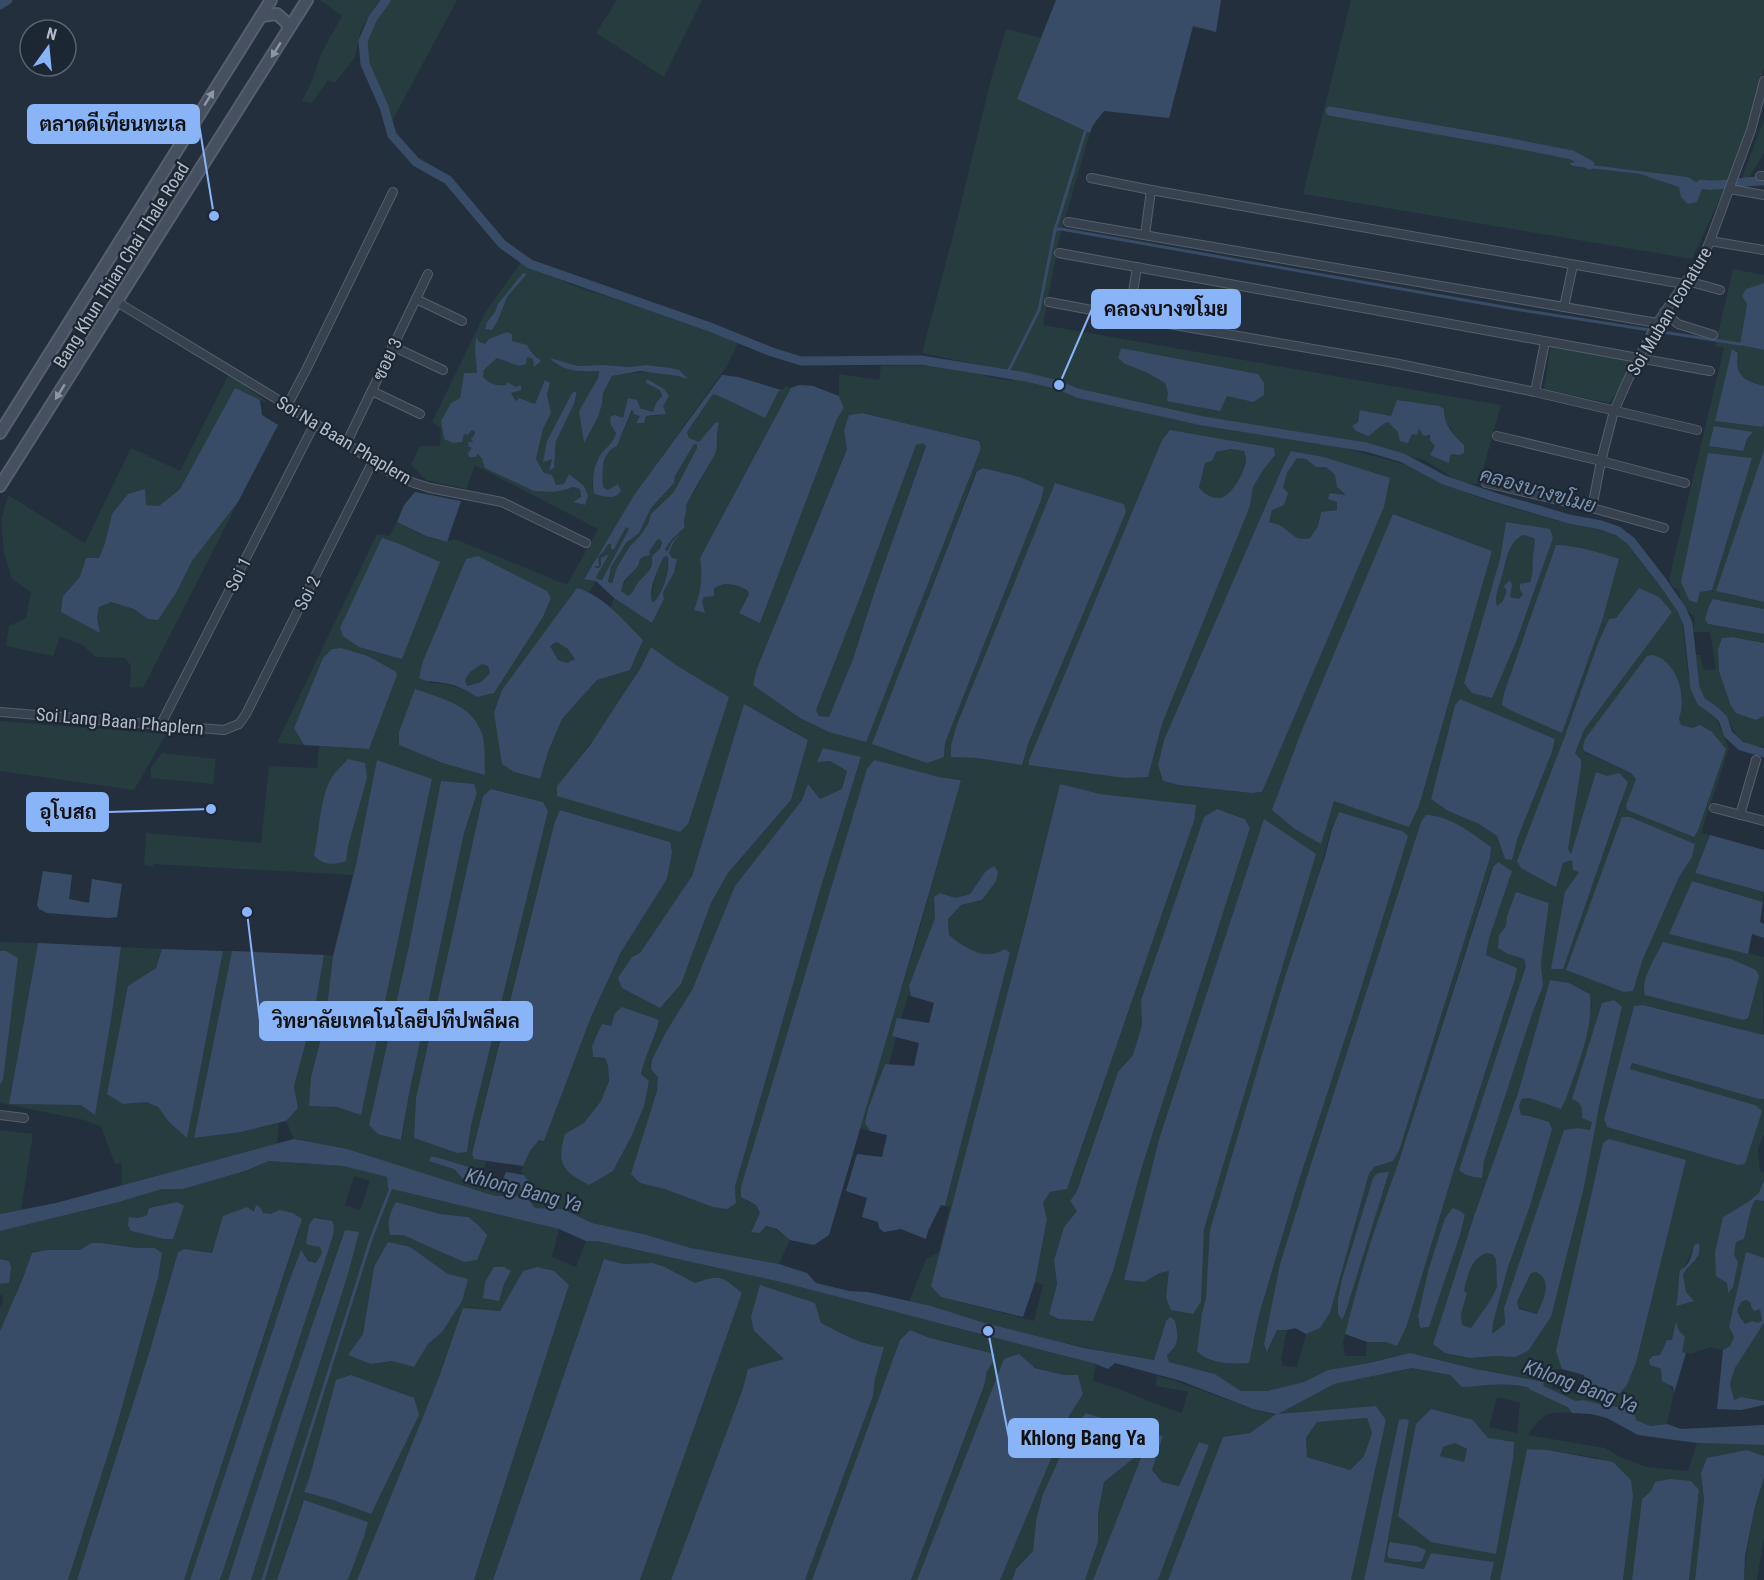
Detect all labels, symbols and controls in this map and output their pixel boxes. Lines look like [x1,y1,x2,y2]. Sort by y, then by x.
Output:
north arrow [18,18,78,78]
text: N [45,24,59,44]
one-way arrow [270,41,281,58]
one-way arrow [204,90,215,107]
callout: ตลาดดีเทียนทะเล [28,105,199,143]
text: ตลาดดีเทียนทะเล [39,111,187,136]
street label: Bang Khun Thian Chai Thale Road [49,158,193,372]
street label: Soi Muban Iconature [1622,243,1716,379]
callout: คลองบางขโมย [1092,290,1240,328]
text: คลองบางขโมย [1104,295,1228,321]
street label: ซอย 3 [368,334,406,384]
one-way arrow [54,384,65,400]
street label: Soi Na Baan Phaplern [273,391,415,489]
water label: คลองบางขโมย [1477,461,1599,518]
street label: Soi 1 [221,553,255,595]
street label: Soi 2 [290,572,324,614]
street label: Soi Lang Baan Phaplern [35,703,205,739]
callout: อุโบสถ [27,793,108,831]
text: อุโบสถ [39,798,97,827]
callout: วิทยาลัยเทคโนโลยีปทีปพลีผล [260,1002,532,1040]
text: วิทยาลัยเทคโนโลยีปทีปพลีผล [272,1007,520,1033]
water label: Khlong Bang Ya [463,1163,585,1217]
water label: Khlong Bang Ya [1521,1354,1641,1418]
callout: Khlong Bang Ya [1009,1419,1158,1457]
text: Khlong Bang Ya [1020,1426,1146,1450]

